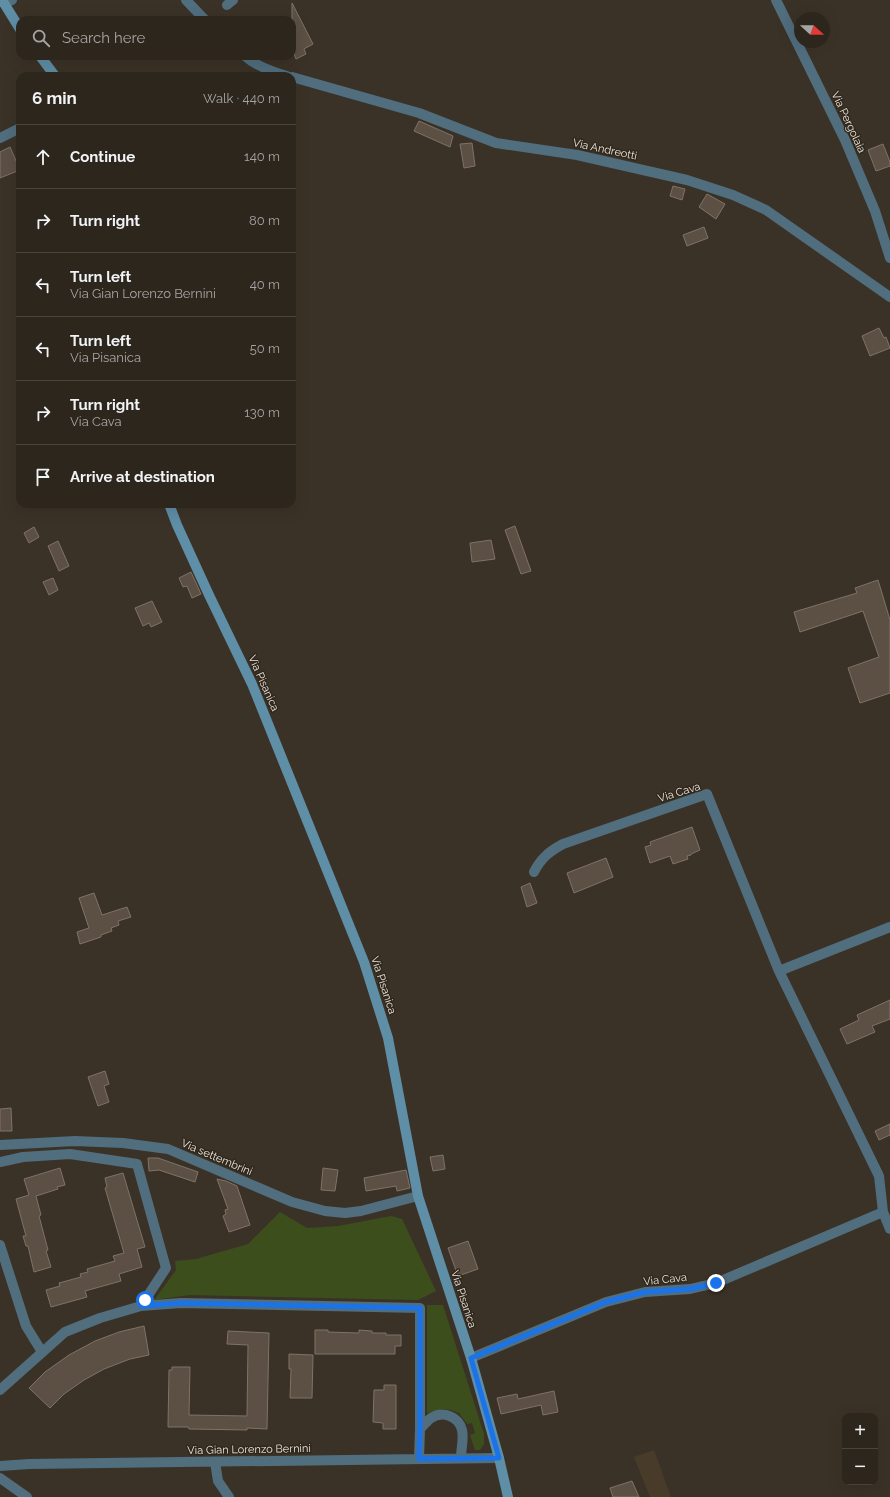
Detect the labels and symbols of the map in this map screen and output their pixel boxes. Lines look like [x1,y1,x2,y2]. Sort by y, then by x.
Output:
north arrow [794,12,830,48]
street label: Via Pergolaia [829,89,868,155]
street label: Via Andreotti [572,136,638,163]
street label: Via Pisanica [245,653,282,713]
street label: Via Cava [656,780,702,805]
street label: Via Pisanica [368,955,399,1016]
street label: Via settembrini [179,1137,254,1178]
street label: Via Pisanica [448,1269,479,1330]
street label: Via Cava [643,1271,687,1288]
route end [707,1274,725,1292]
route start [136,1291,154,1309]
street label: Via Gian Lorenzo Bernini [187,1442,311,1457]

